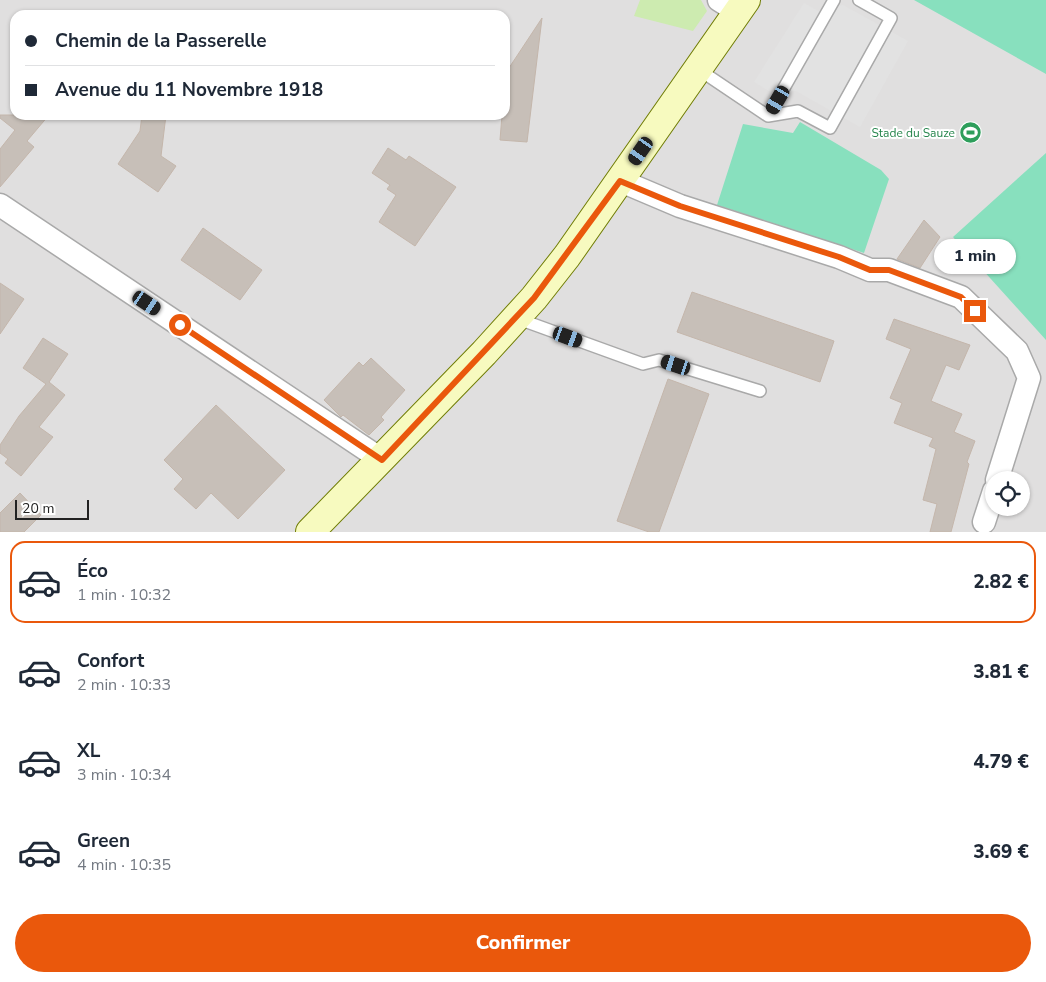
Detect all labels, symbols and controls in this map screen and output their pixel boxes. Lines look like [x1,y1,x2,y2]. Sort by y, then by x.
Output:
text: Chemin de la Passerelle [55,28,267,54]
text: Avenue du 11 Novembre 1918 [55,77,323,103]
car [764,83,791,117]
sports icon: Stade du Sauze [959,121,983,145]
place label: Stade du Sauze [872,125,955,141]
car [626,134,655,168]
callout: 1 min [934,238,1016,274]
text: 1 min [954,245,996,267]
car [130,288,163,318]
route end [964,300,986,322]
route start [169,314,191,336]
car [551,325,584,349]
car [659,353,692,377]
map controls [985,471,1030,516]
button: locate [985,471,1030,516]
scale bar [15,497,89,520]
text: 20 m [22,499,54,518]
text: Éco [77,558,108,584]
icon: car [17,560,62,605]
text: 2.82 € [973,569,1029,595]
text: 1 min · 10:32 [77,584,171,606]
text: Confort [77,648,144,674]
icon: car [17,650,62,695]
text: 3.81 € [973,659,1029,685]
text: 2 min · 10:33 [77,674,171,696]
text: XL [77,738,100,764]
icon: car [17,740,62,785]
text: 4.79 € [973,749,1029,775]
text: 3 min · 10:34 [77,764,171,786]
text: Green [77,828,130,854]
icon: car [17,830,62,875]
text: 3.69 € [973,839,1029,865]
text: 4 min · 10:35 [77,854,171,876]
button: Confirmer [15,914,1031,972]

